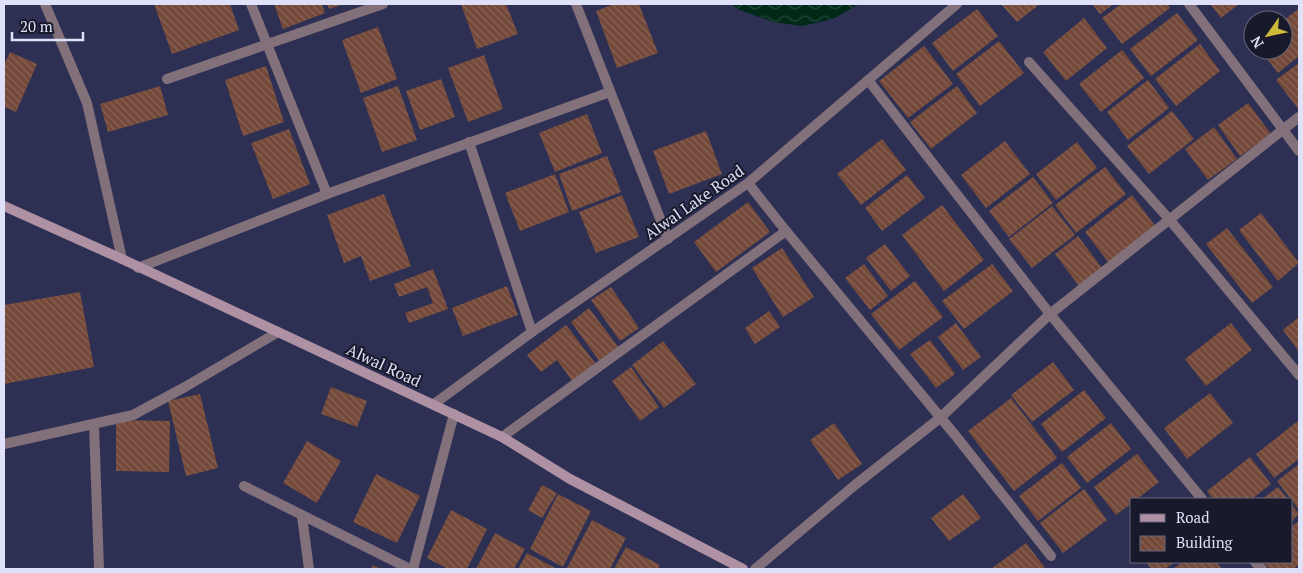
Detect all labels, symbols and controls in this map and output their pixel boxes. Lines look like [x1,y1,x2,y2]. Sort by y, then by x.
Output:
scale bar [12,10,84,42]
north arrow [1243,10,1293,60]
text: 20 m [20,16,53,36]
text: N [1246,32,1268,52]
street label: Alwal Lake Road [640,159,748,244]
street label: Alwal Road [343,338,425,392]
legend [1130,498,1293,563]
text: Road [1176,507,1209,527]
text: Building [1176,532,1234,552]

